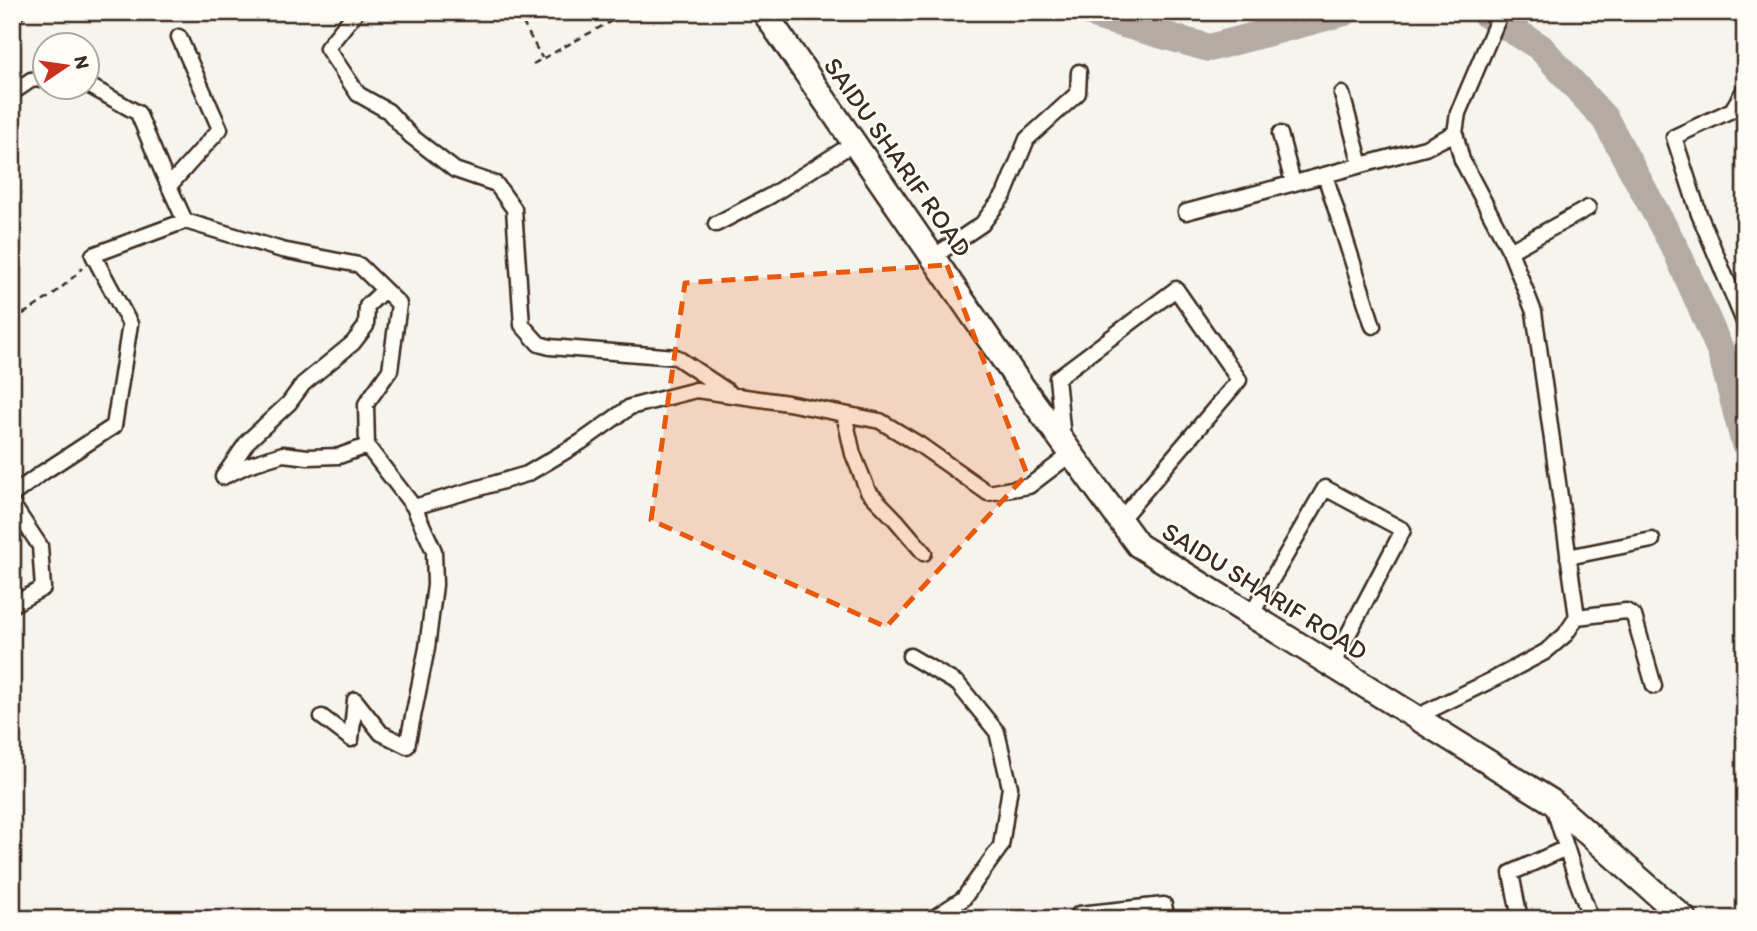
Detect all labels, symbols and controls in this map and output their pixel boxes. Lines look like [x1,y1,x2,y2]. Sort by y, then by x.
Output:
north arrow [32,32,102,102]
street label: SAIDU SHARIF ROAD [817,51,979,263]
text: N [69,53,95,71]
street label: SAIDU SHARIF ROAD [1156,515,1374,667]

